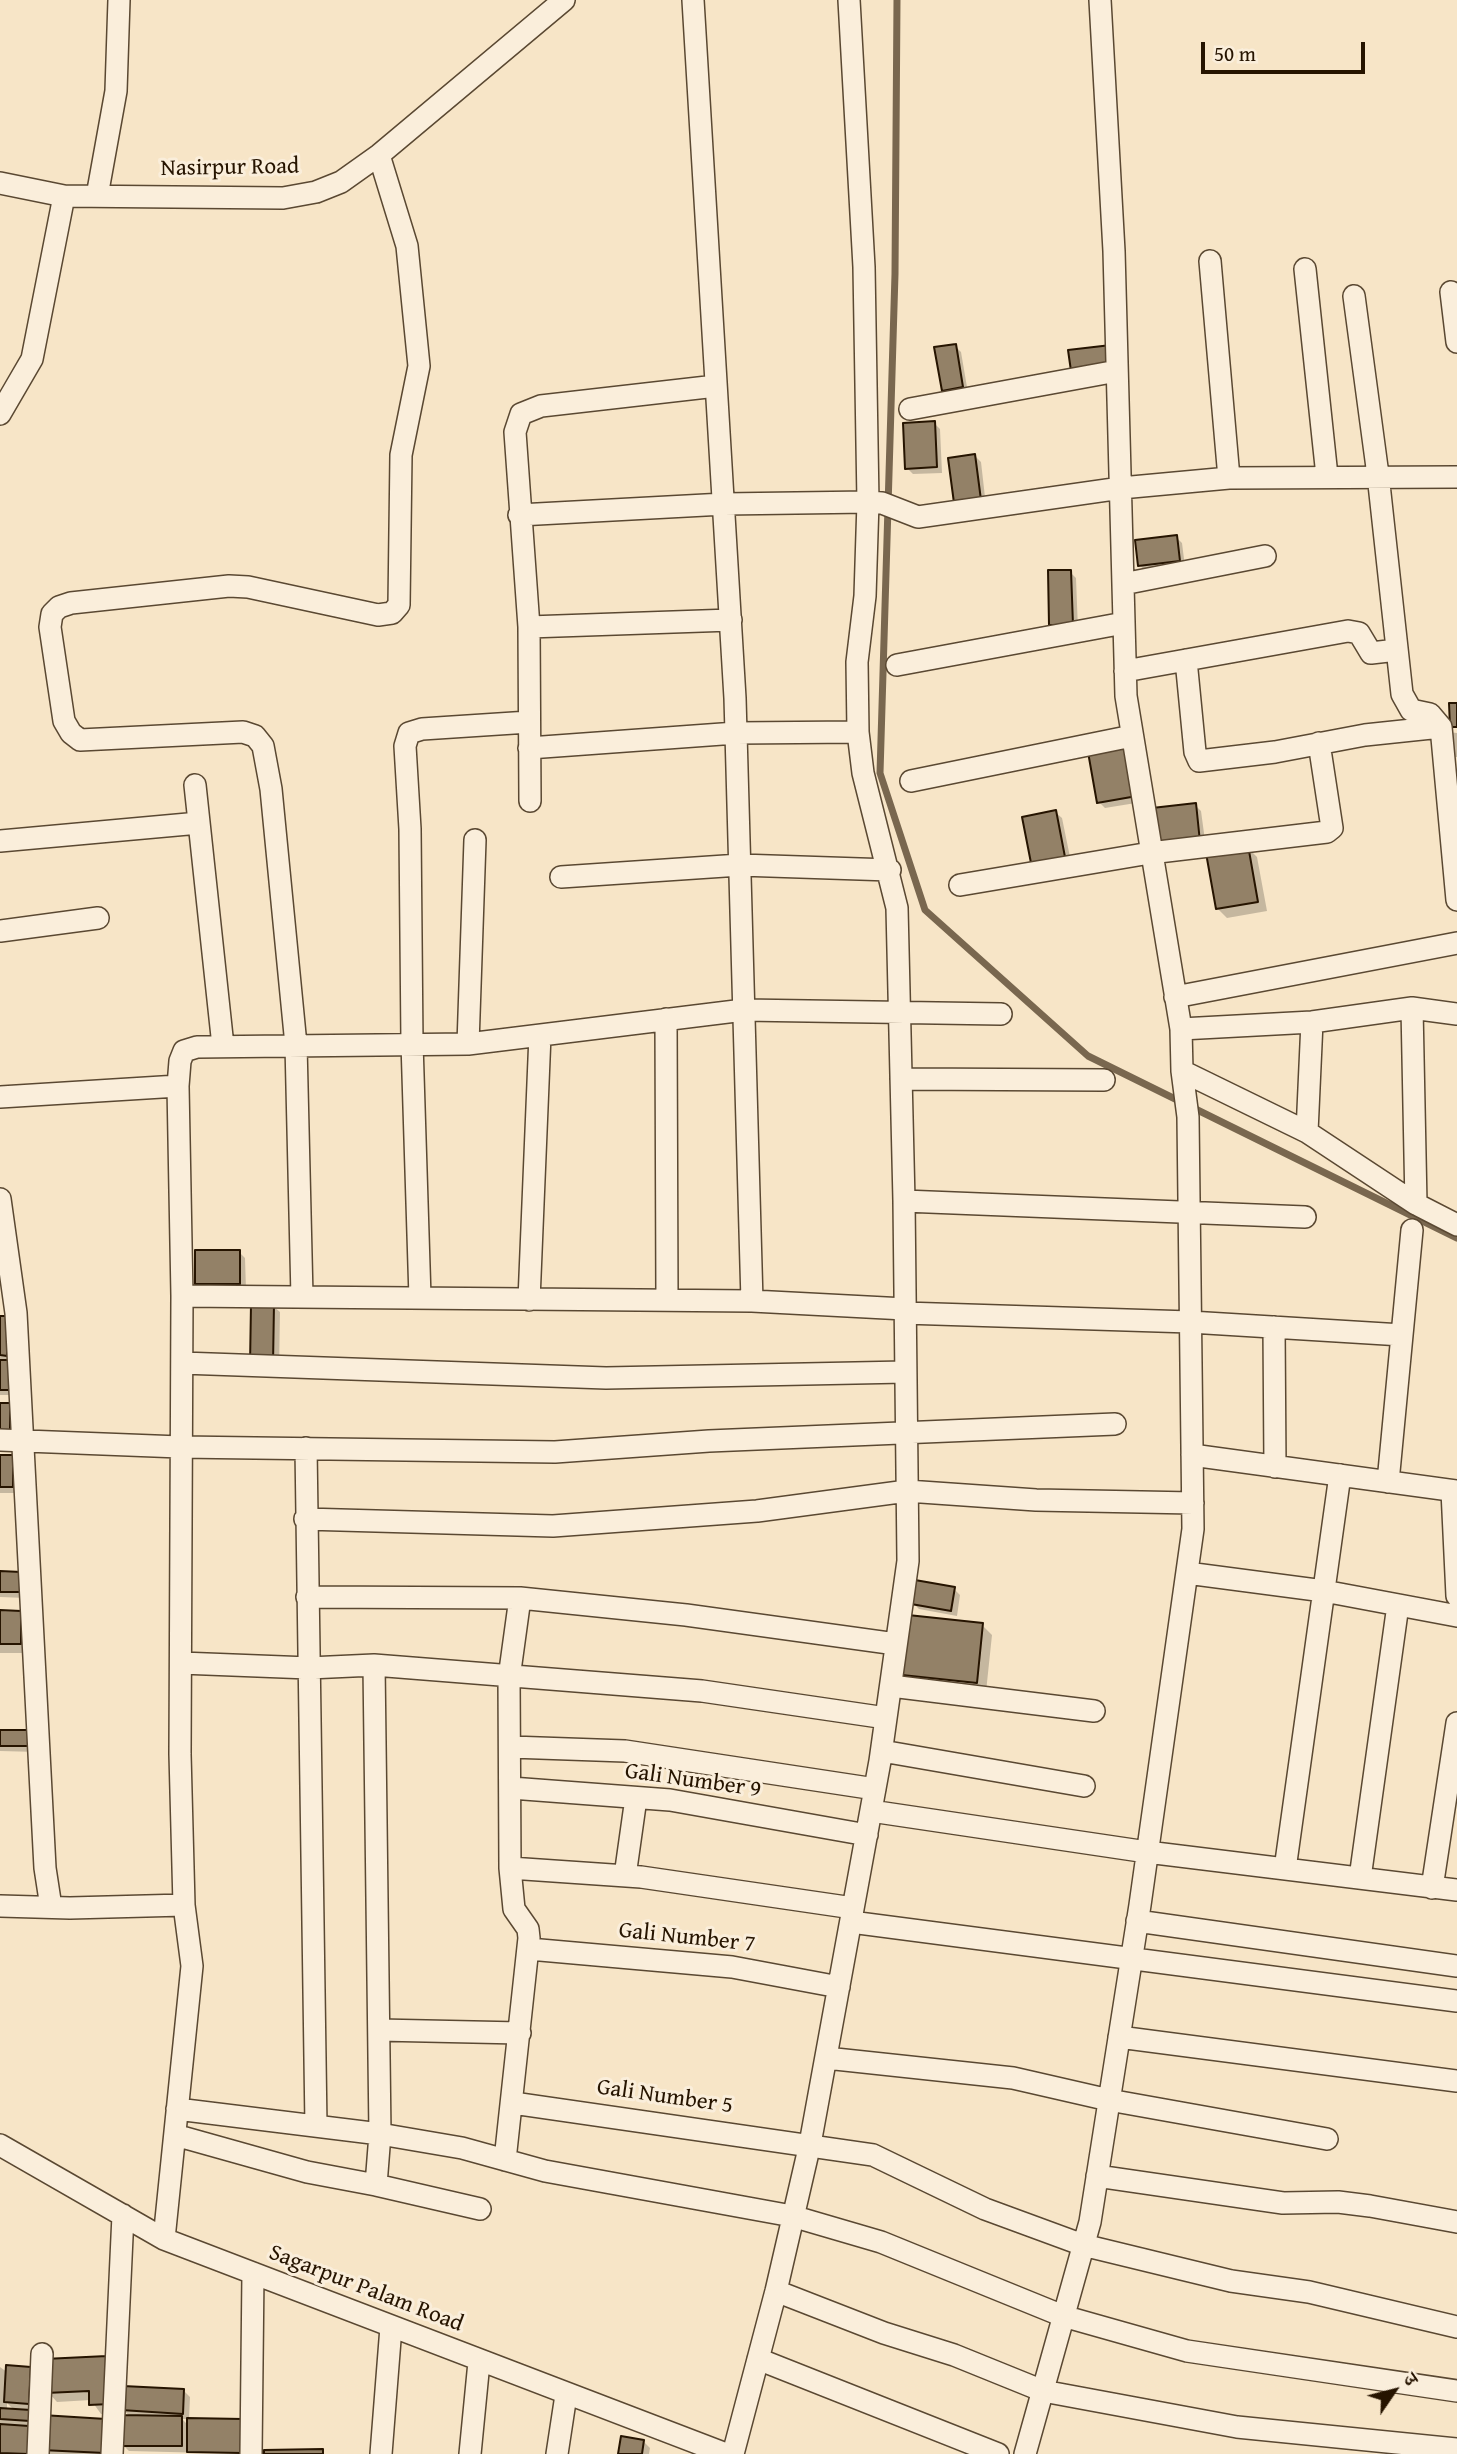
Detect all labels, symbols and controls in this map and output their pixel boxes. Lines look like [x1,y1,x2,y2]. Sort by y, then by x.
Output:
scale bar [1205,28,1370,72]
text: 50 m [1214,38,1256,69]
street label: Nasirpur Road [161,153,299,183]
street label: Gali Number 9 [623,1758,763,1804]
street label: Gali Number 7 [617,1917,757,1959]
street label: Gali Number 5 [595,2074,735,2120]
street label: Sagarpur Palam Road [265,2239,467,2339]
north arrow [1359,2356,1429,2426]
text: उ [1397,2367,1425,2391]

